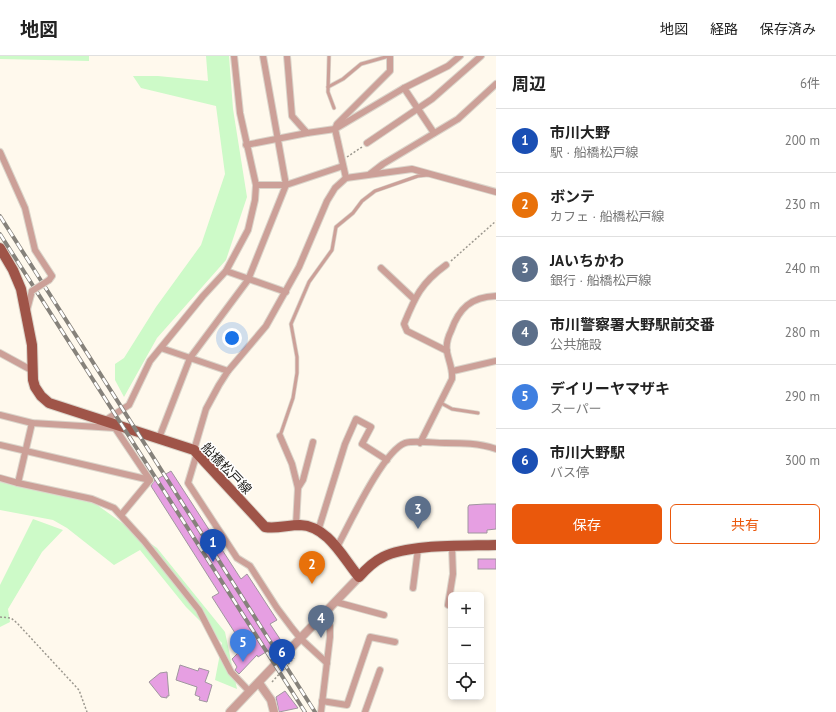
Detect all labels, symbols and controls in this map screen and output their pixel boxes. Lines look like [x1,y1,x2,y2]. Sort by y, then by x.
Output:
text: 地図 [20,17,58,41]
text: 地図 [660,20,688,38]
text: 経路 [710,20,738,38]
text: 保存済み [760,20,816,38]
text: 周辺 [512,73,546,95]
text: 6件 [800,75,820,92]
text: 市川大野 [550,123,610,142]
text: 1 [521,132,529,149]
text: 200 m [785,132,820,149]
text: 駅 · 船橋松戸線 [550,144,638,161]
text: ボンテ [550,187,595,206]
text: 2 [521,196,529,213]
text: 230 m [785,196,820,213]
text: カフェ · 船橋松戸線 [550,208,664,225]
text: JAいちかわ [550,251,624,270]
text: 3 [521,260,529,277]
text: 240 m [785,260,820,277]
text: 銀行 · 船橋松戸線 [550,272,651,289]
text: 市川警察署大野駅前交番 [550,315,715,334]
text: 4 [521,324,529,341]
text: 280 m [785,324,820,341]
your location [222,328,242,348]
text: 公共施設 [550,336,602,353]
text: デイリーヤマザキ [550,379,670,398]
text: 5 [521,388,529,405]
text: 290 m [785,388,820,405]
text: スーパー [550,400,602,417]
street label: 船橋松戸線 [198,439,255,498]
text: 市川大野駅 [550,443,625,462]
text: 6 [521,452,529,469]
text: 300 m [785,452,820,469]
text: バス停 [550,464,589,481]
pin: 3 [405,496,431,529]
button: 保存 [512,504,662,544]
button: 共有 [670,504,820,544]
pin: 1 [200,529,226,562]
pin: 2 [299,551,325,584]
map controls [448,592,484,700]
button: + [448,592,484,628]
pin: 4 [308,605,334,638]
button: − [448,628,484,664]
pin: 5 [230,629,256,662]
pin: 6 [269,639,295,672]
button: locate [448,664,484,700]

